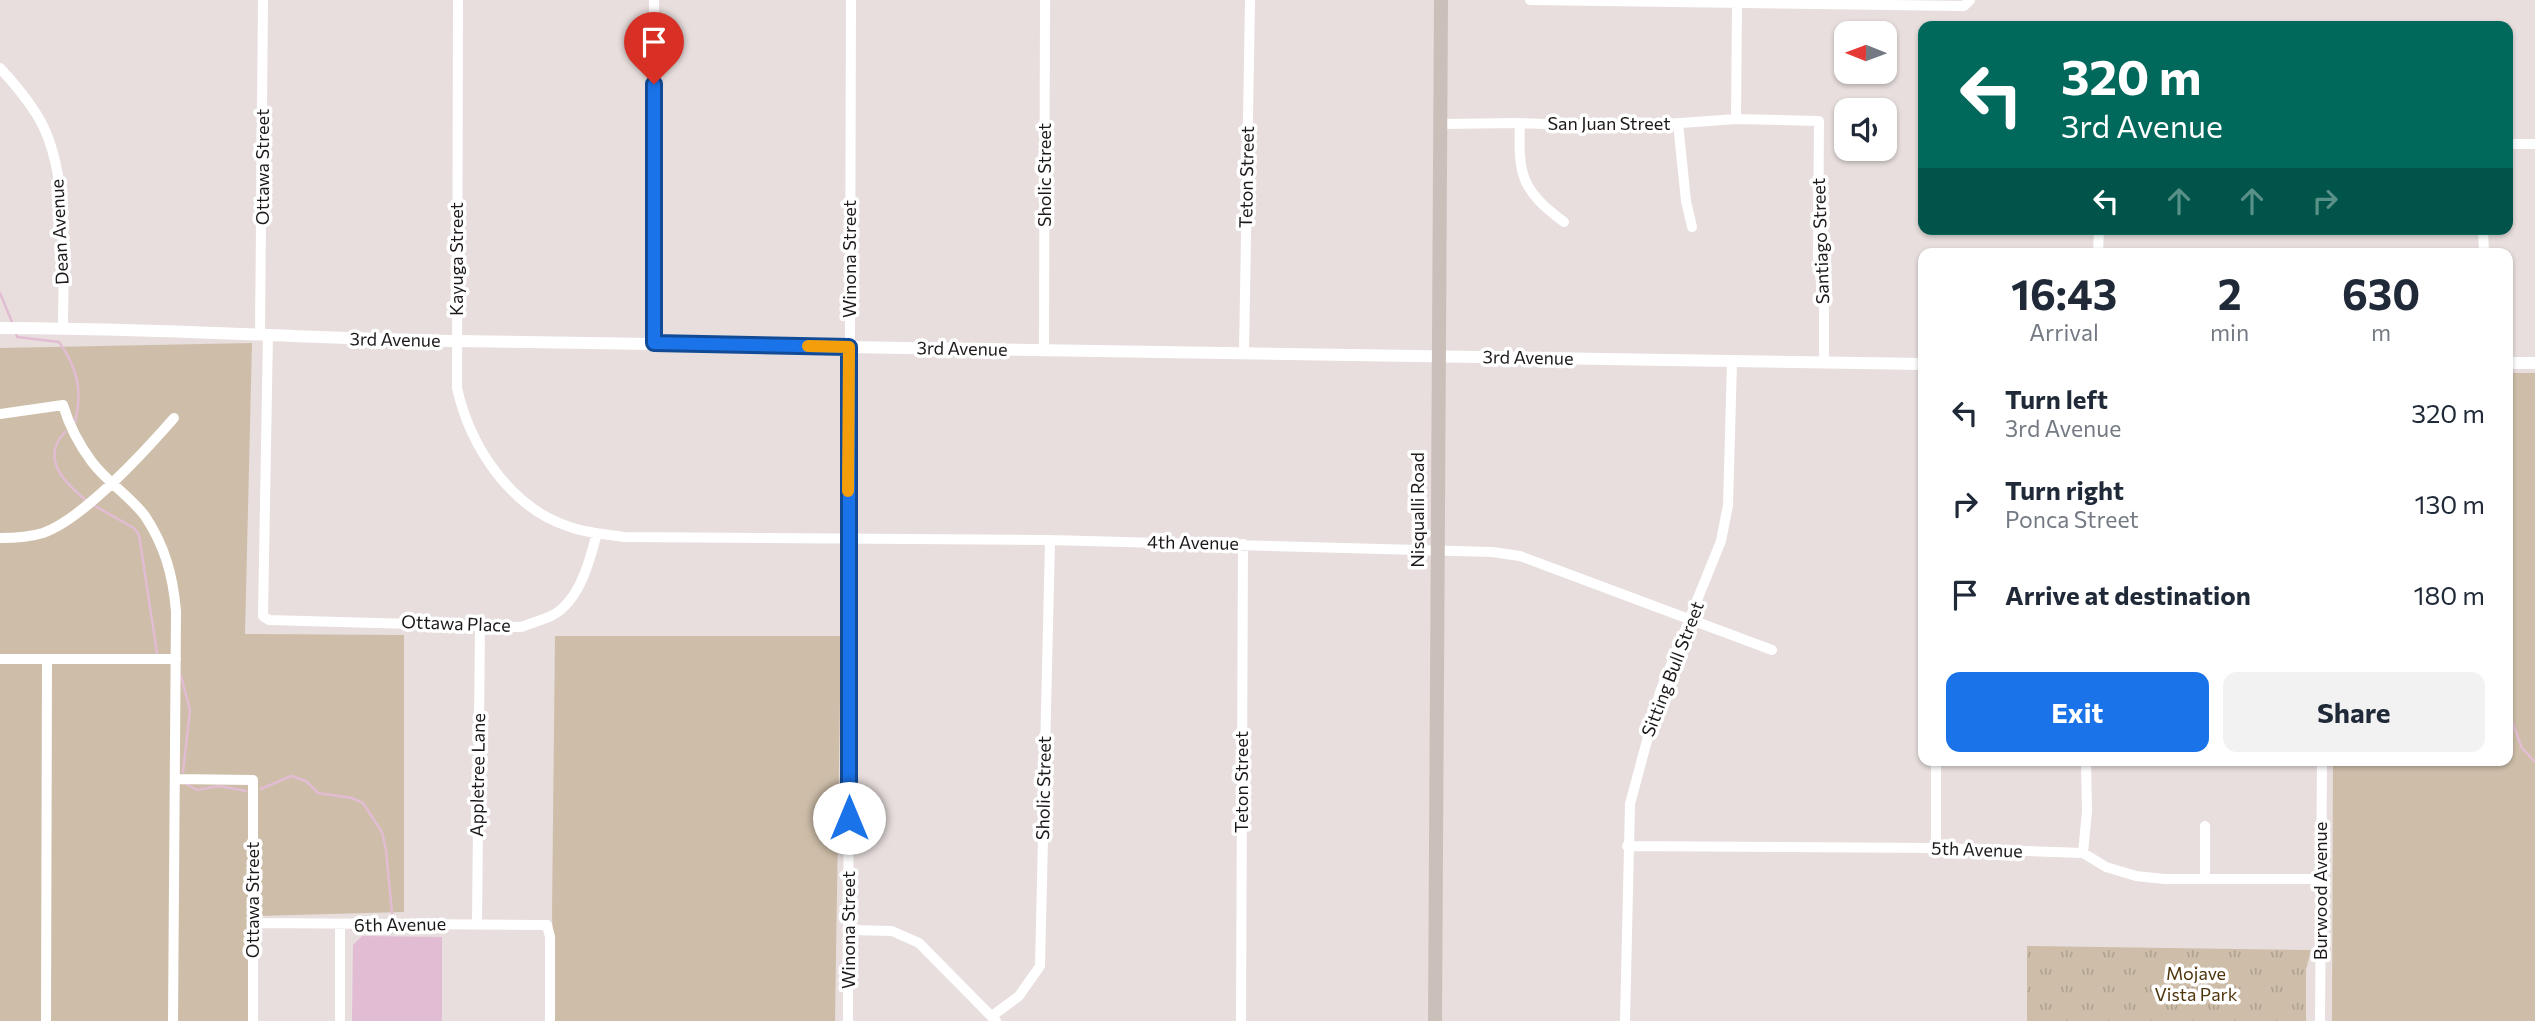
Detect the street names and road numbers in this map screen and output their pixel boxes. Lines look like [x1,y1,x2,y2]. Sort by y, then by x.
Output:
street label: Ottawa Street [251,109,273,225]
street label: San Juan Street [1547,112,1671,134]
street label: Sholic Street [1033,123,1055,227]
street label: Teton Street [1234,126,1258,228]
street label: Santiago Street [1807,178,1833,305]
street label: Dean Avenue [45,179,73,286]
street label: Winona Street [838,200,860,318]
street label: Kayuga Street [445,202,467,316]
street label: 3rd Avenue [349,327,441,351]
street label: 3rd Avenue [916,336,1008,360]
street label: 3rd Avenue [1482,345,1574,369]
street label: Nisqualli Road [1406,452,1428,568]
street label: 4th Avenue [1147,530,1239,554]
street label: Sitting Bull Street [1636,598,1708,739]
street label: Ottawa Place [401,610,511,636]
street label: Appletree Lane [465,713,489,837]
street label: Teton Street [1230,731,1252,833]
street label: Sholic Street [1031,736,1055,840]
street label: Burwood Avenue [2309,822,2331,960]
street label: 5th Avenue [1931,836,2023,862]
street label: Ottawa Street [241,842,263,958]
street label: Winona Street [837,871,859,989]
street label: 6th Avenue [354,912,446,936]

